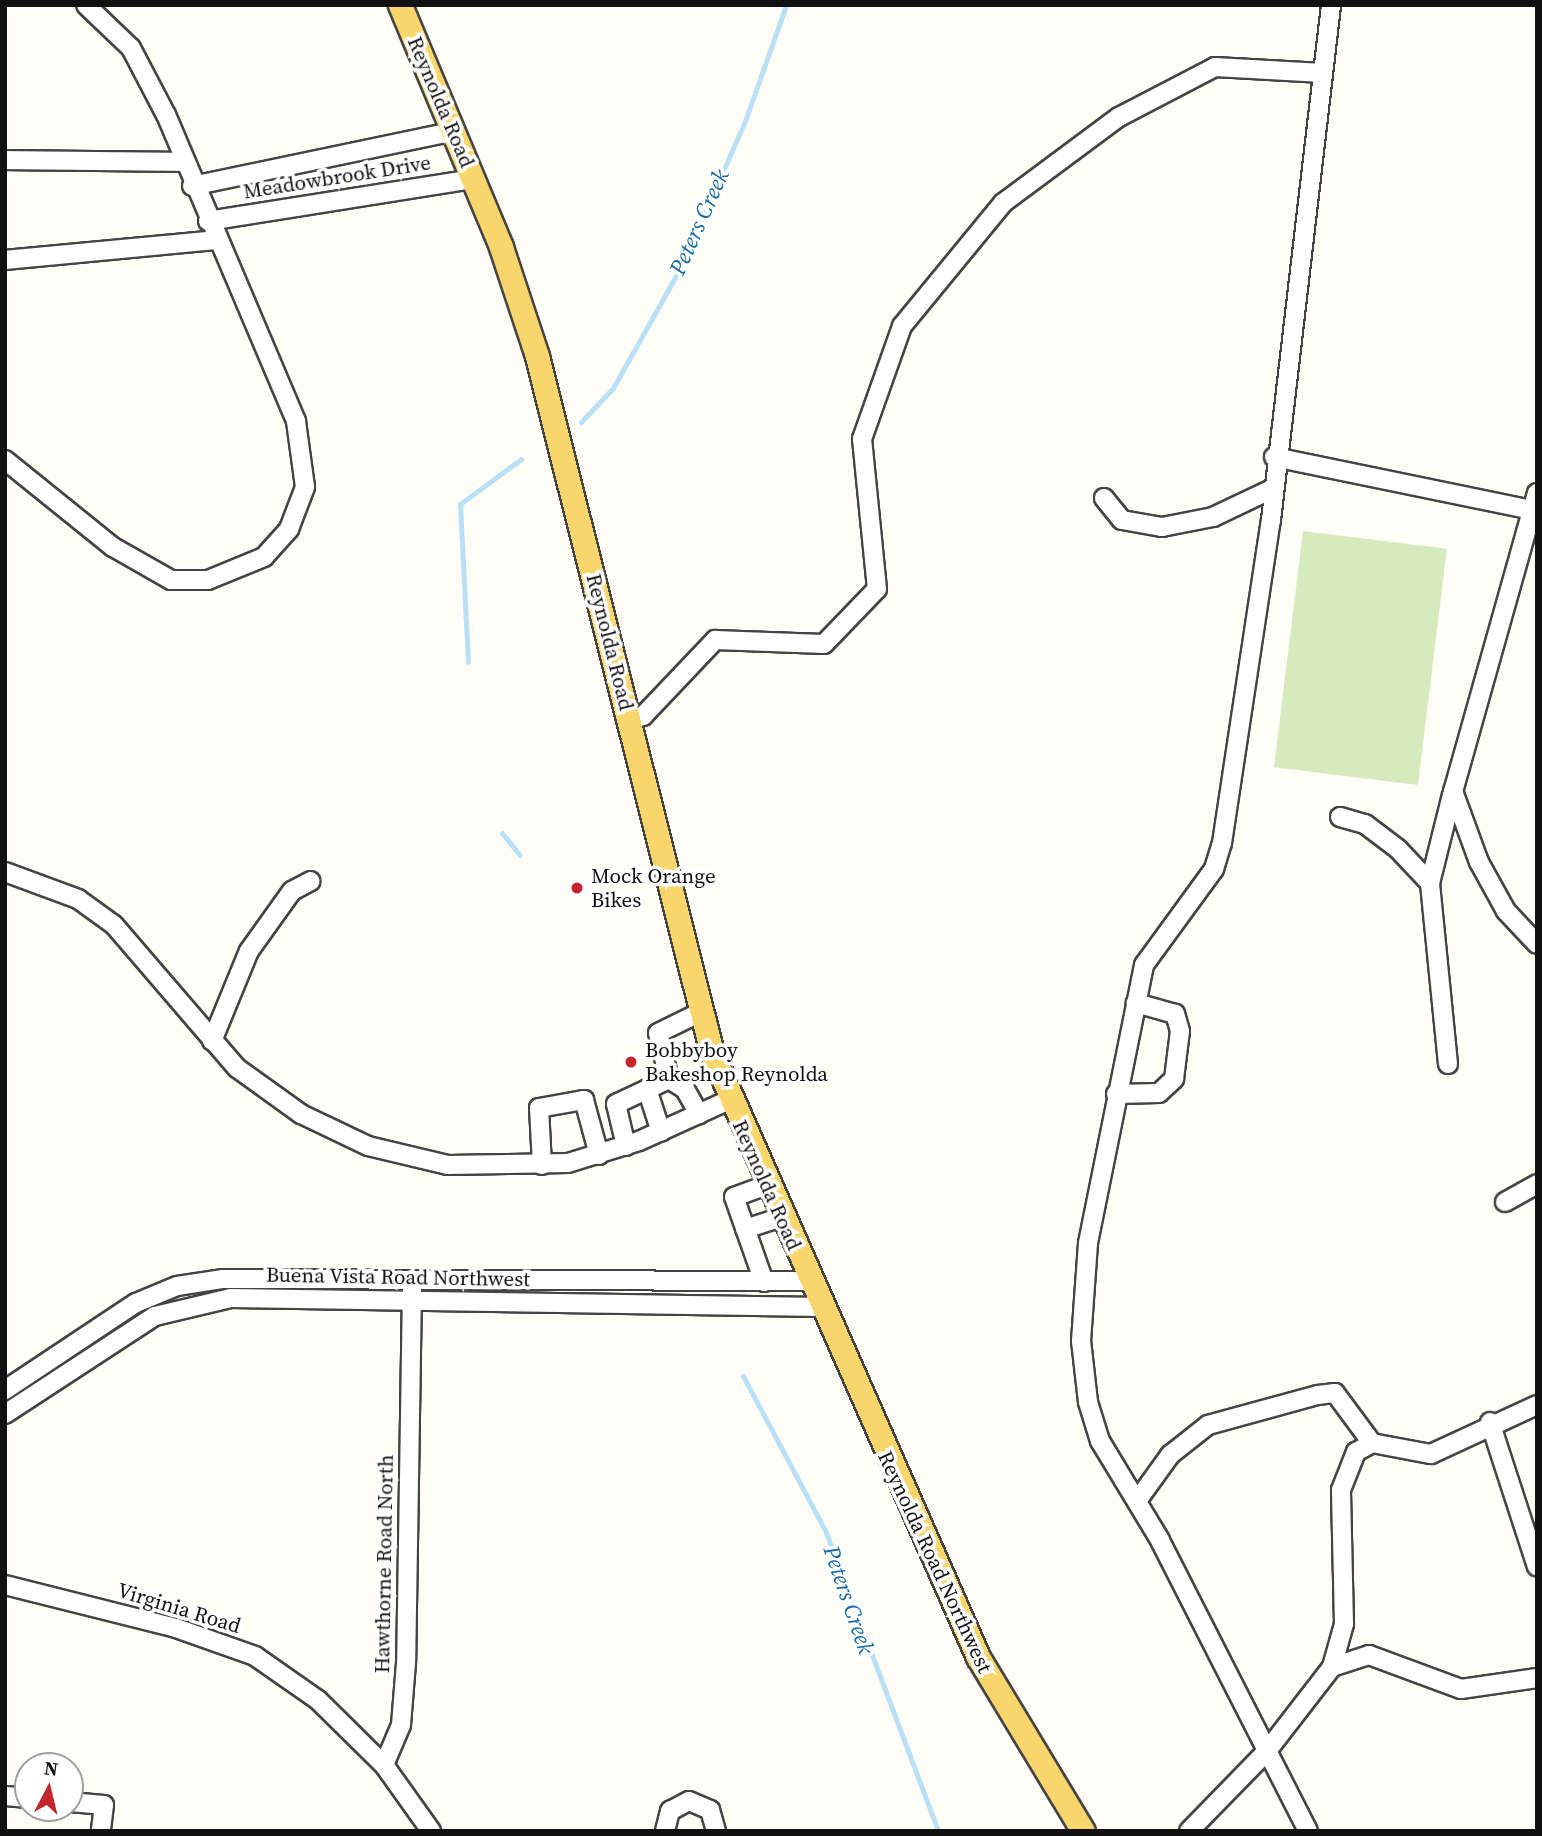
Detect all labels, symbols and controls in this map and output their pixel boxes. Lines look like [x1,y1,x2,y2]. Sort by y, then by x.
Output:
street label: Reynolda Road [402,33,480,171]
street label: Meadowbrook Drive [241,150,433,204]
water label: Peters Creek [663,165,735,279]
street label: Reynolda Road [581,571,639,713]
place label: Mock Orange Bikes [591,863,716,913]
marker: Mock Orange Bikes [569,880,585,896]
place label: Bobbyboy Bakeshop Reynolda [645,1037,828,1087]
marker: Bobbyboy Bakeshop Reynolda [623,1054,639,1070]
street label: Reynolda Road [727,1116,807,1254]
street label: Buena Vista Road Northwest [265,1262,531,1292]
street label: Reynolda Road Northwest [872,1447,998,1677]
street label: Hawthorne Road North [369,1454,399,1674]
water label: Peters Creek [818,1542,880,1658]
street label: Virginia Road [114,1577,244,1639]
north arrow [14,1752,84,1822]
text: N [43,1754,60,1782]

